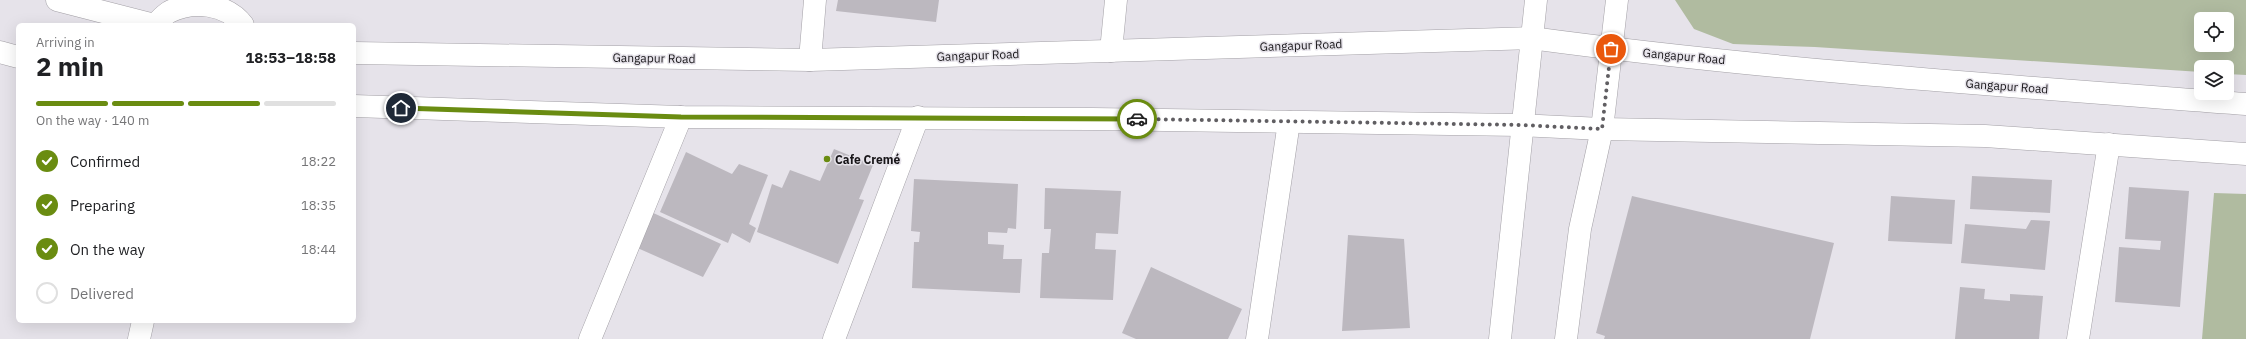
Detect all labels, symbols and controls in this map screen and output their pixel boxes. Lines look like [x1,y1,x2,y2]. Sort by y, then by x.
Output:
map controls [2194,12,2234,100]
button: locate [2194,12,2234,52]
pin [1594,32,1628,66]
text: Arriving in [36,34,95,51]
street label: Gangapur Road [1259,36,1343,54]
icon: bag [1600,38,1622,60]
street label: Gangapur Road [1642,45,1726,67]
street label: Gangapur Road [936,46,1020,64]
text: 18:53–18:58 [245,48,336,67]
text: 2 min [36,49,104,83]
street label: Gangapur Road [612,50,696,66]
button: layers [2194,60,2234,100]
street label: Gangapur Road [1965,76,2049,96]
pin [384,91,418,125]
icon: home [390,97,412,119]
courier [1117,99,1157,139]
icon: car [1126,108,1148,130]
text: On the way · 140 m [36,112,149,129]
icon: check [36,150,58,172]
text: Confirmed [70,152,140,171]
place label: Cafe Cremé [835,152,901,167]
text: 18:22 [301,153,336,170]
marker: Cafe Cremé [822,154,832,164]
icon: check [36,194,58,216]
text: Preparing [70,196,135,215]
text: 18:35 [301,197,336,214]
icon: check [36,238,58,260]
text: On the way [70,240,145,259]
text: 18:44 [301,241,336,258]
text: Delivered [70,284,134,303]

